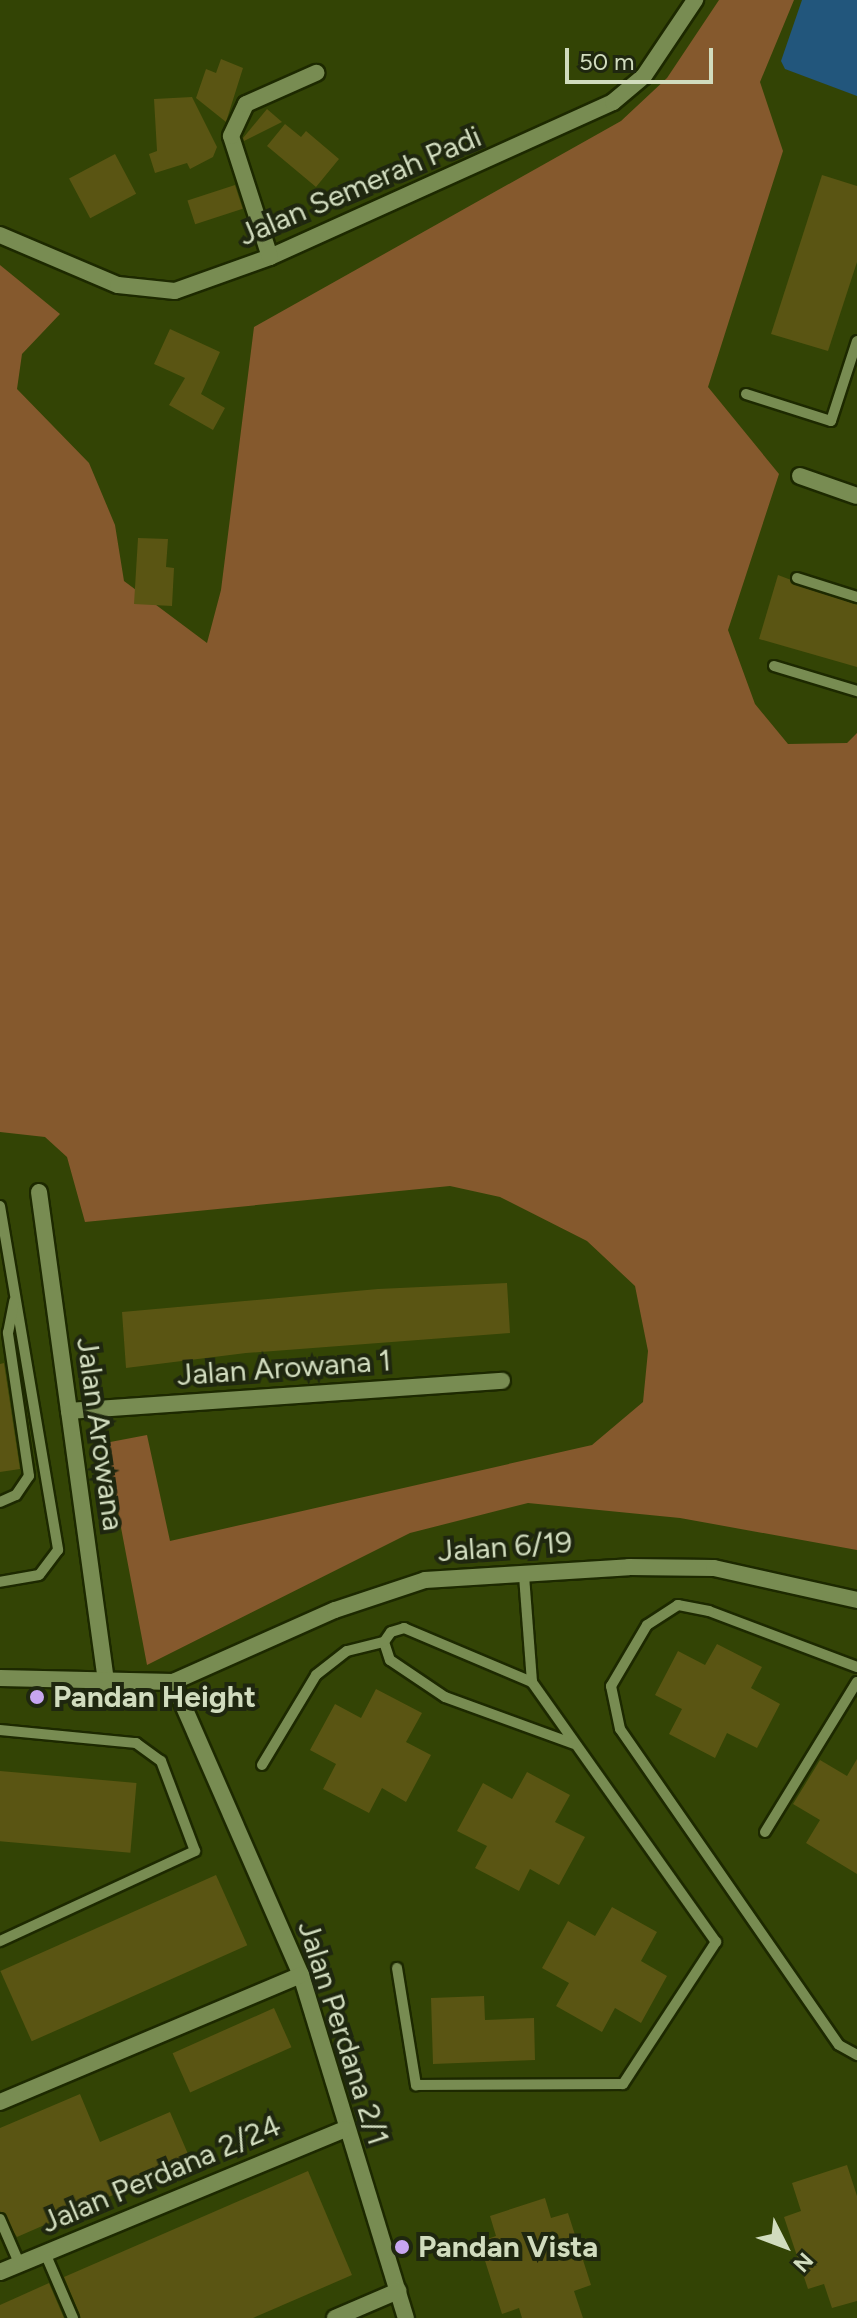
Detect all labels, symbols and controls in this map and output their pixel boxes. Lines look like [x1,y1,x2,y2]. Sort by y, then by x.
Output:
scale bar [569,32,717,82]
text: 50 m [579,47,635,76]
street label: Jalan Semerah Padi [233,119,487,253]
street label: Jalan Arowana [69,1335,131,1533]
street label: Jalan Arowana 1 [176,1343,392,1393]
street label: Jalan 6/19 [436,1524,574,1570]
place label: Pandan Height [53,1679,256,1715]
marker: Pandan Height [28,1688,46,1706]
street label: Jalan Perdana 2/1 [290,1916,396,2150]
street label: Jalan Perdana 2/24 [36,2107,286,2241]
north arrow [745,2206,825,2286]
place label: Pandan Vista [418,2229,598,2265]
marker: Pandan Vista [393,2238,411,2256]
text: N [787,2247,819,2278]

